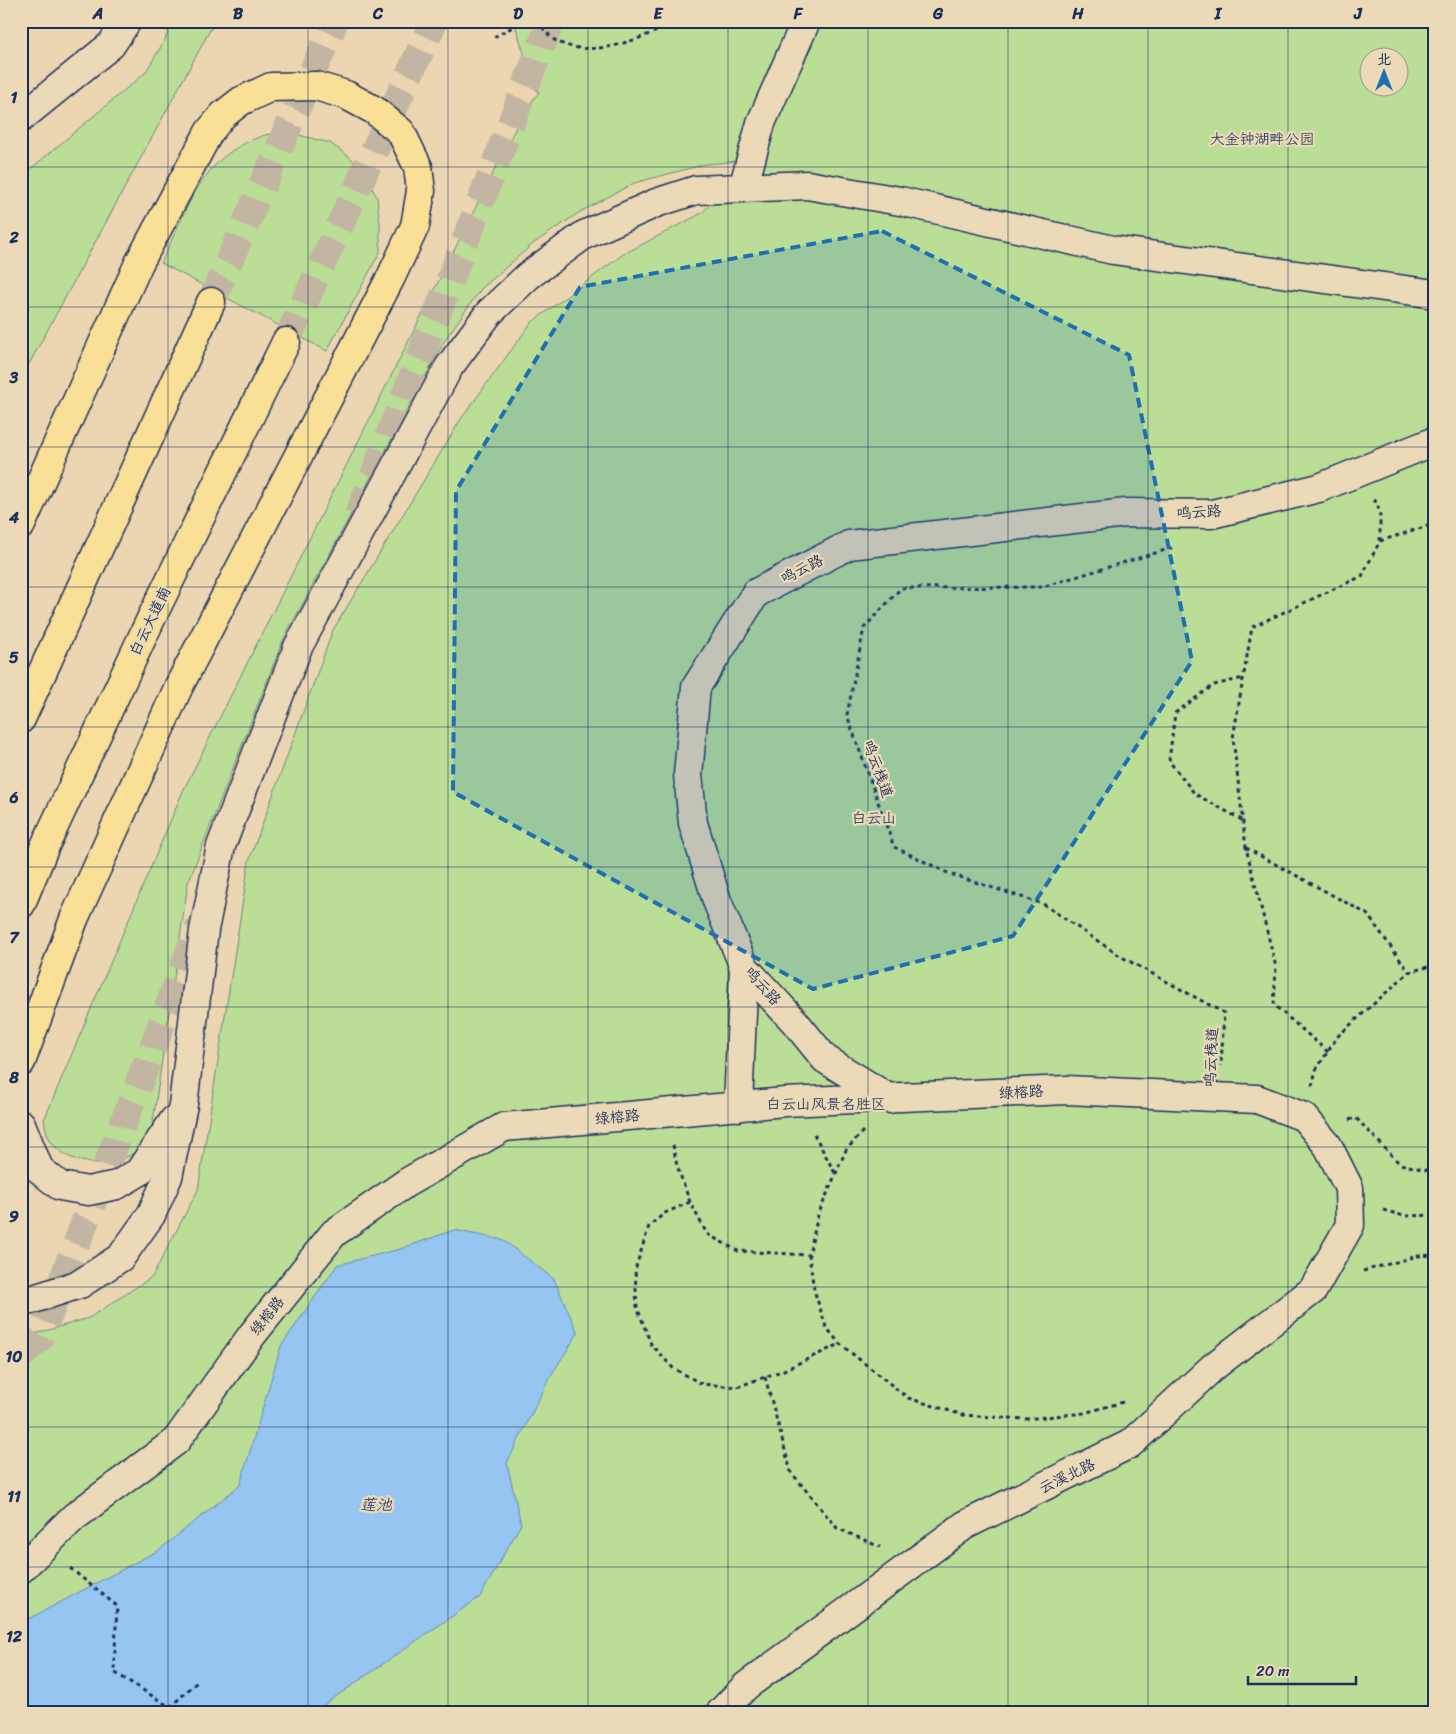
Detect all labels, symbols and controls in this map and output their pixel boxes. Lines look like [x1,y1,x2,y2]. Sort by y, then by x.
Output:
text: A [92,0,103,28]
text: B [233,0,244,28]
text: C [372,0,384,28]
text: D [513,0,523,28]
text: E [654,0,664,28]
text: F [793,0,804,28]
text: G [932,0,944,28]
text: H [1071,0,1084,28]
text: I [1214,0,1223,28]
text: J [1353,0,1363,28]
text: 北 [1377,47,1391,72]
north arrow [1358,48,1408,98]
text: 1 [11,83,18,112]
park label: 大金钟湖畔公园 [1209,126,1315,152]
text: 2 [8,223,19,252]
text: 3 [9,363,19,392]
street label: 鸣云路 [1176,497,1222,527]
text: 4 [8,503,19,532]
street label: 鸣云路 [776,547,828,591]
street label: 白云大道南 [122,582,178,660]
text: 5 [9,643,19,672]
street label: 鸣云栈道 [856,736,900,802]
text: 6 [8,783,19,812]
park label: 白云山 [851,805,897,831]
text: 7 [9,923,20,952]
street label: 鸣云路 [738,961,788,1011]
street label: 鸣云栈道 [1196,1026,1226,1088]
text: 8 [8,1063,19,1092]
street label: 绿榕路 [998,1078,1044,1106]
park label: 白云山风景名胜区 [766,1091,886,1117]
street label: 绿榕路 [593,1102,641,1132]
text: 9 [9,1202,19,1231]
street label: 绿榕路 [243,1290,291,1342]
text: 10 [6,1342,22,1371]
street label: 云溪北路 [1034,1451,1100,1501]
text: 11 [7,1482,21,1511]
water label: 莲池 [360,1490,393,1519]
text: 12 [6,1622,23,1651]
scale bar [1248,1654,1356,1686]
text: 20 m [1256,1658,1290,1684]

